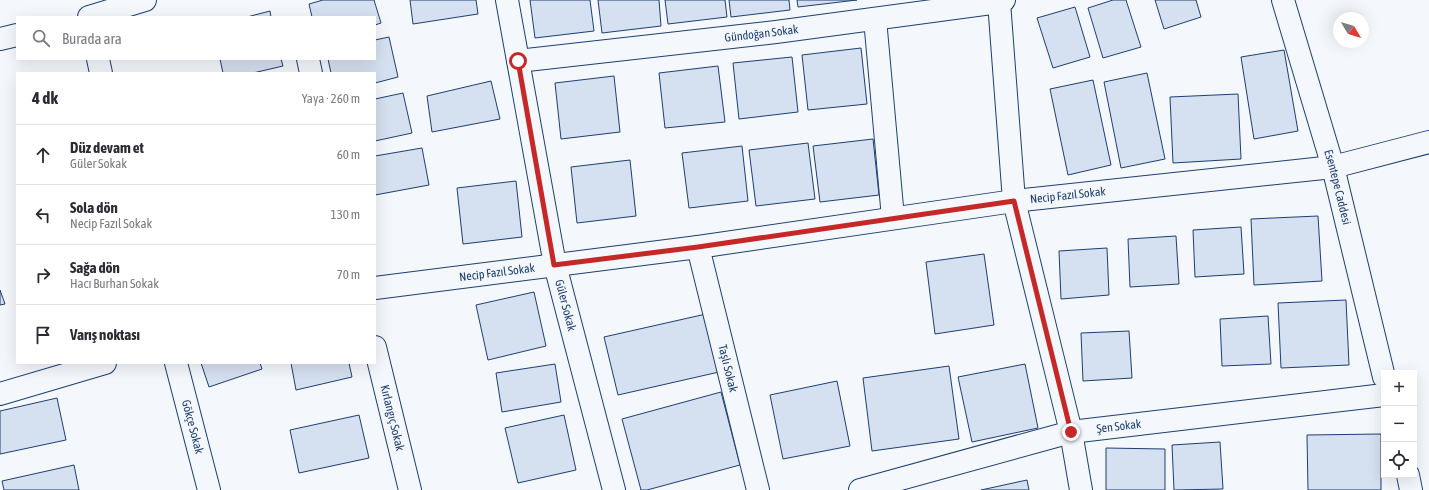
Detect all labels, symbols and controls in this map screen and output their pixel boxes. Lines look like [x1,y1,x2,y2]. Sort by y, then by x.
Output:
north arrow [1333,12,1369,48]
search box [16,16,376,60]
street label: Gündoğan Sokak [724,22,800,45]
icon: search [30,27,52,49]
text: Burada ara [62,30,122,47]
route start [509,52,527,70]
text: 4 dk [32,88,58,108]
text: Yaya · 260 m [302,91,360,106]
text: Düz devam et [70,139,144,156]
icon: ahead [32,144,54,166]
text: 60 m [337,147,360,162]
street label: Esentepe Caddesi [1321,148,1354,226]
text: Güler Sokak [70,156,127,171]
street label: Necip Fazıl Sokak [1029,184,1107,206]
text: Sola dön [70,199,118,216]
icon: left [32,204,54,226]
text: 130 m [331,207,360,222]
text: Necip Fazıl Sokak [70,216,152,231]
text: Sağa dön [70,259,120,276]
street label: Necip Fazıl Sokak [458,261,536,284]
icon: right [32,264,54,286]
text: 70 m [337,267,360,282]
text: Hacı Burhan Sokak [70,276,159,291]
street label: Güler Sokak [552,278,579,333]
icon: arrive [32,324,54,346]
text: Varış noktası [70,326,140,343]
street label: Taşlı Sokak [715,343,741,394]
map controls [1381,370,1417,478]
button: + [1381,370,1417,406]
street label: Kırlangıç Sokak [378,383,407,453]
street label: Gökçe Sokak [179,398,207,456]
button: − [1381,406,1417,442]
street label: Şen Sokak [1096,417,1143,436]
route end [1062,423,1080,441]
button: locate [1381,442,1417,478]

